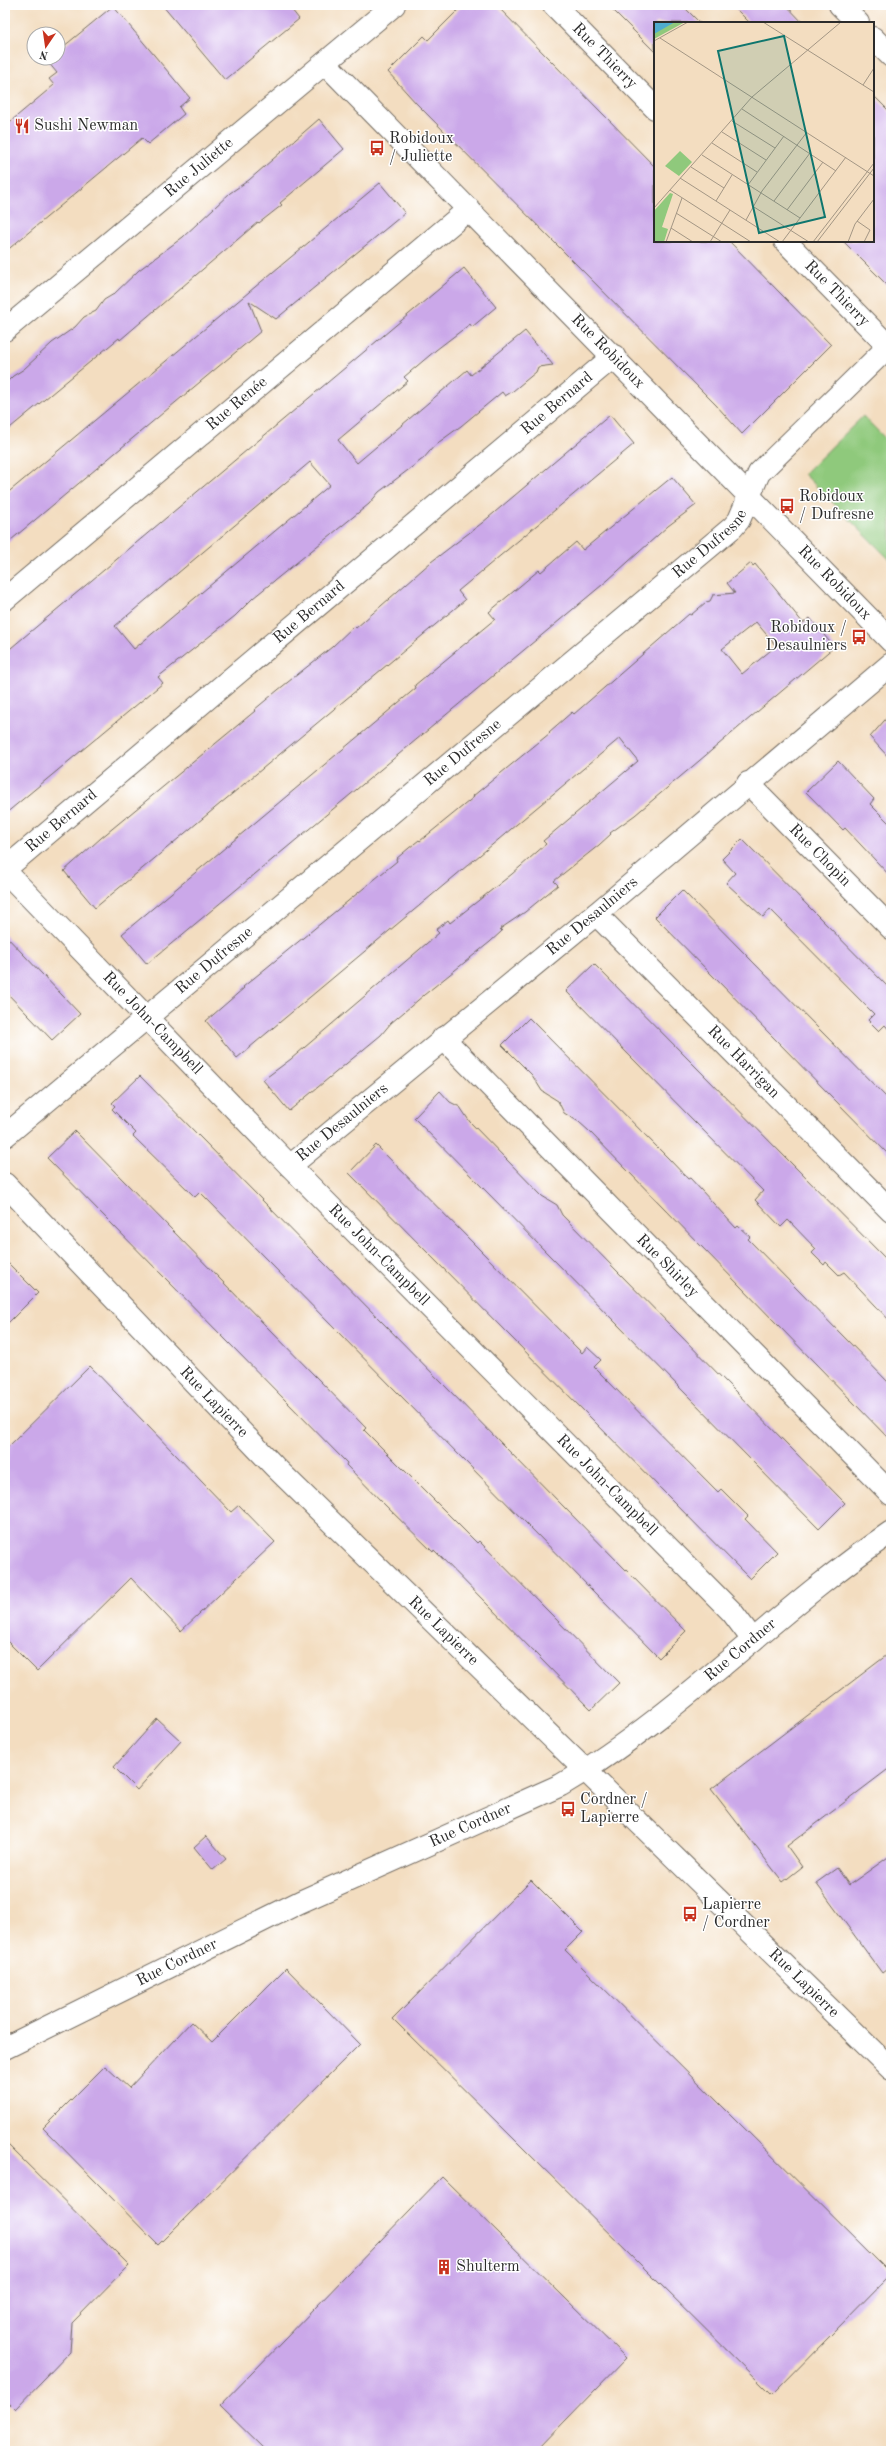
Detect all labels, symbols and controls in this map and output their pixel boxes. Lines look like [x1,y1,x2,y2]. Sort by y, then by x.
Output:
street label: Rue Thierry [569,20,640,93]
inset map [654,22,874,242]
north arrow [26,26,66,66]
text: N [38,48,49,61]
restaurant icon: Sushi Newman [13,117,31,135]
place label: Sushi Newman [34,118,139,134]
place label: Robidoux / Juliette [389,131,454,165]
street label: Rue Juliette [162,135,236,201]
bus stop icon: Robidoux / Juliette [368,139,386,157]
street label: Rue Thierry [801,258,873,330]
street label: Rue Robidoux [568,311,647,392]
street label: Rue Bernard [518,369,596,438]
street label: Rue Renée [203,374,270,434]
place label: Robidoux / Dufresne [799,489,874,523]
bus stop icon: Robidoux / Dufresne [778,497,796,515]
street label: Rue Dufresne [670,507,750,582]
street label: Rue Robidoux [795,543,874,623]
street label: Rue Bernard [270,578,348,647]
place label: Robidoux / Desaulniers [766,620,847,654]
bus stop icon: Robidoux / Desaulniers [850,628,868,646]
street label: Rue Dufresne [421,716,505,790]
street label: Rue Bernard [23,787,101,856]
street label: Rue Chopin [786,821,854,890]
street label: Rue Desaulniers [544,874,641,959]
street label: Rue Dufresne [173,924,256,997]
street label: Rue John-Campbell [99,969,205,1078]
street label: Rue Harrigan [704,1023,783,1102]
street label: Rue Desaulniers [294,1081,391,1165]
street label: Rue John-Campbell [325,1202,432,1309]
street label: Rue Shirley [633,1232,702,1301]
street label: Rue Lapierre [176,1364,251,1441]
street label: Rue John-Campbell [553,1432,660,1539]
street label: Rue Lapierre [405,1594,481,1669]
street label: Rue Cordner [702,1616,780,1685]
place label: Cordner / Lapierre [580,1792,648,1826]
street label: Rue Cordner [427,1800,514,1851]
bus stop icon: Cordner / Lapierre [559,1800,577,1818]
place label: Lapierre / Cordner [702,1897,770,1931]
bus stop icon: Lapierre / Cordner [681,1905,699,1923]
street label: Rue Cordner [134,1936,220,1990]
street label: Rue Lapierre [765,1946,842,2021]
building icon: Shulterm [435,2258,453,2276]
place label: Shulterm [456,2259,520,2275]

